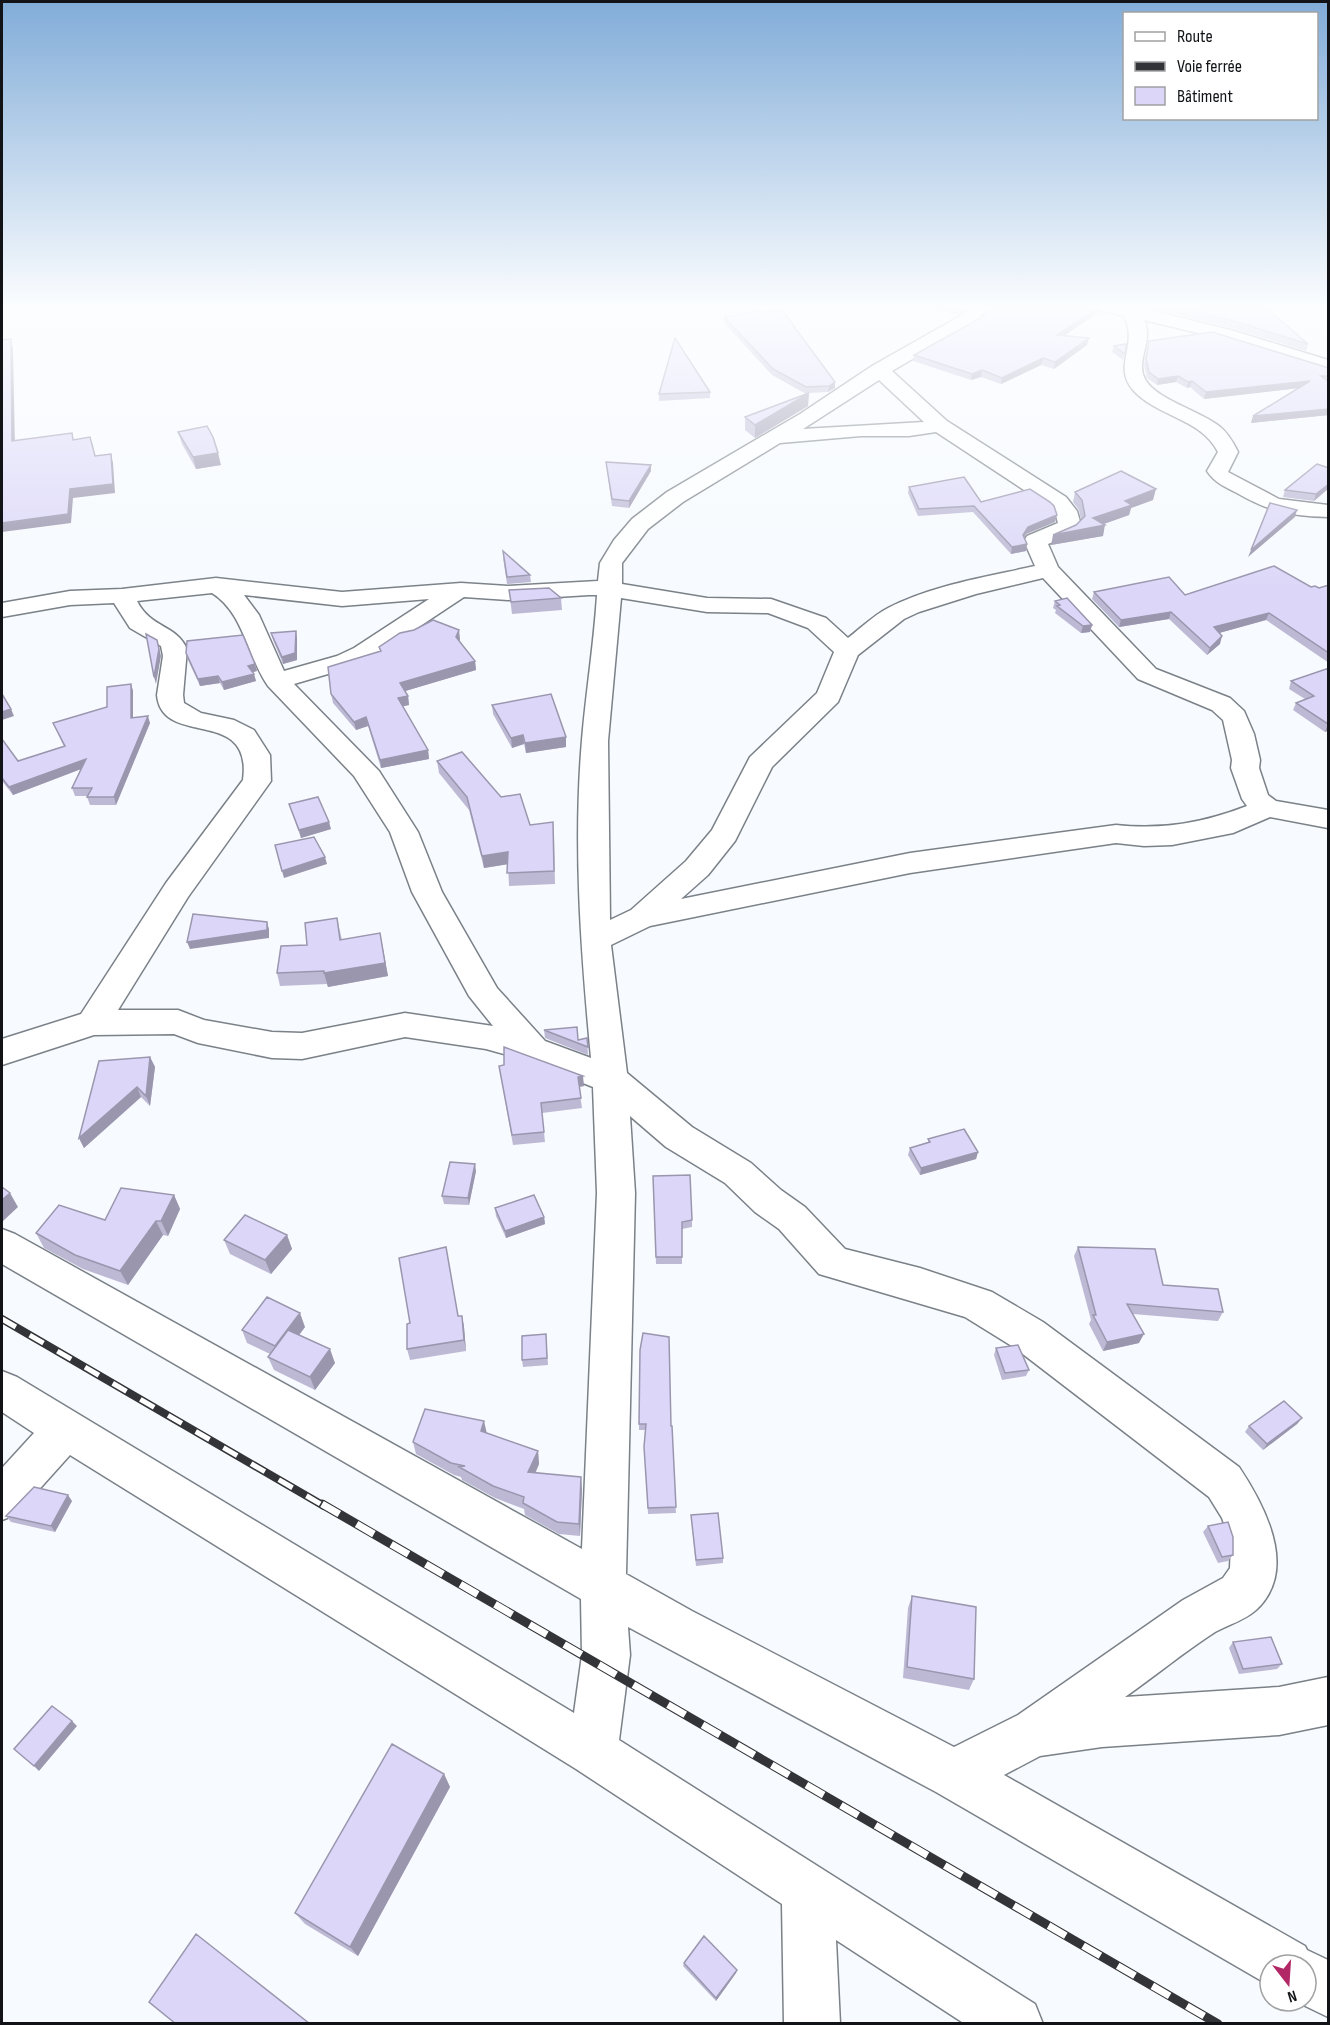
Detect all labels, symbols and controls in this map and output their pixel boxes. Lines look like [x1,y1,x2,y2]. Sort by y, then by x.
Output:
legend [1123,12,1318,120]
text: Route [1177,26,1213,47]
text: Voie ferrée [1177,56,1242,77]
text: Bâtiment [1177,86,1233,107]
north arrow [1258,1953,1318,2013]
text: N [1285,1986,1299,2006]

